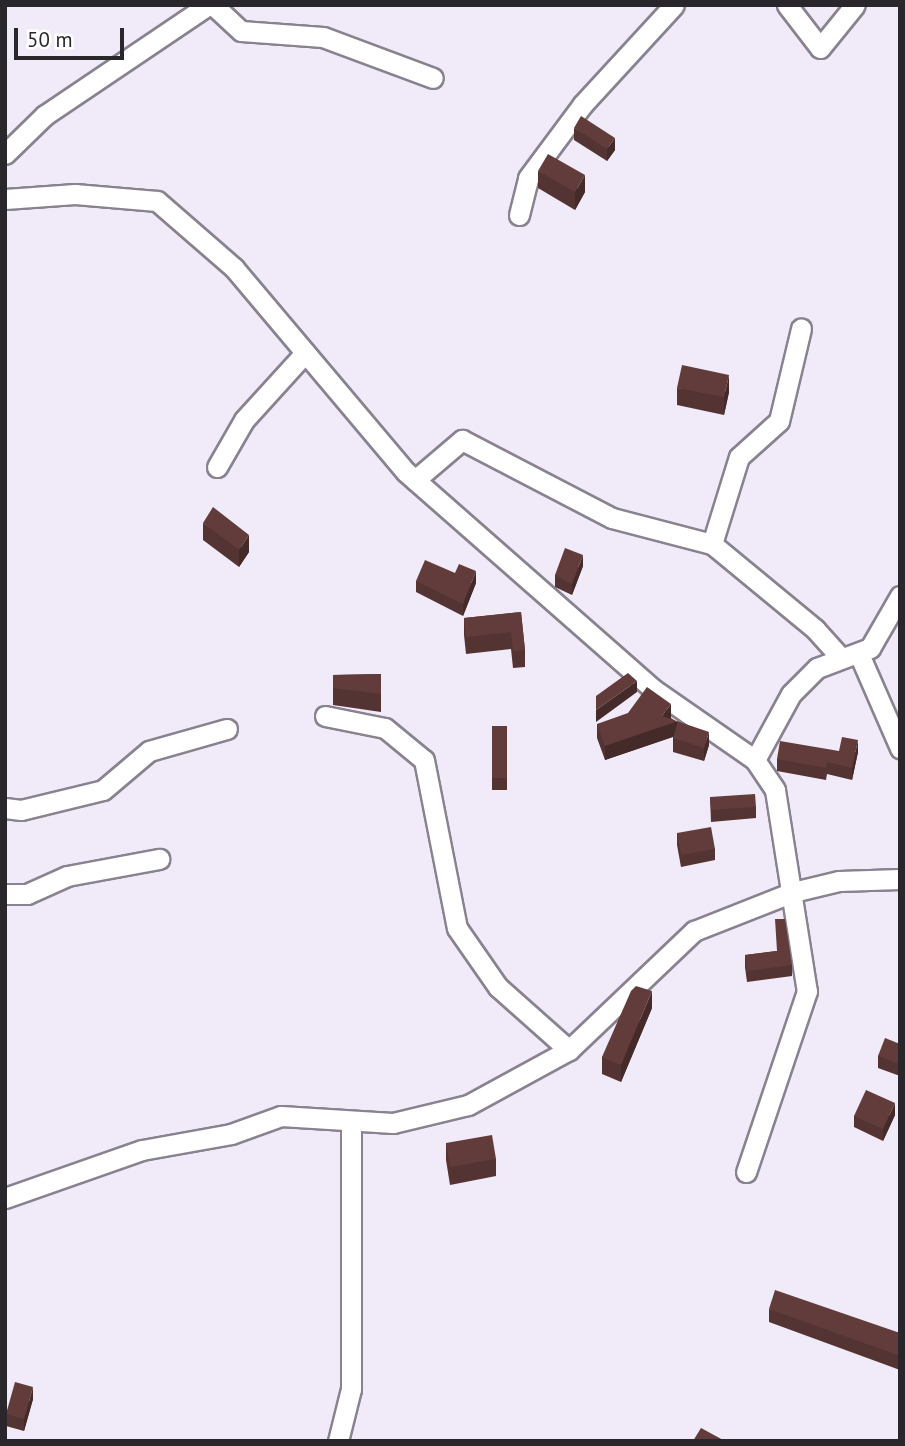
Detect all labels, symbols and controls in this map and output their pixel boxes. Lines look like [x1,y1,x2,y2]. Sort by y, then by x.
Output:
scale bar [18,14,128,58]
text: 50 m [27,26,73,53]

